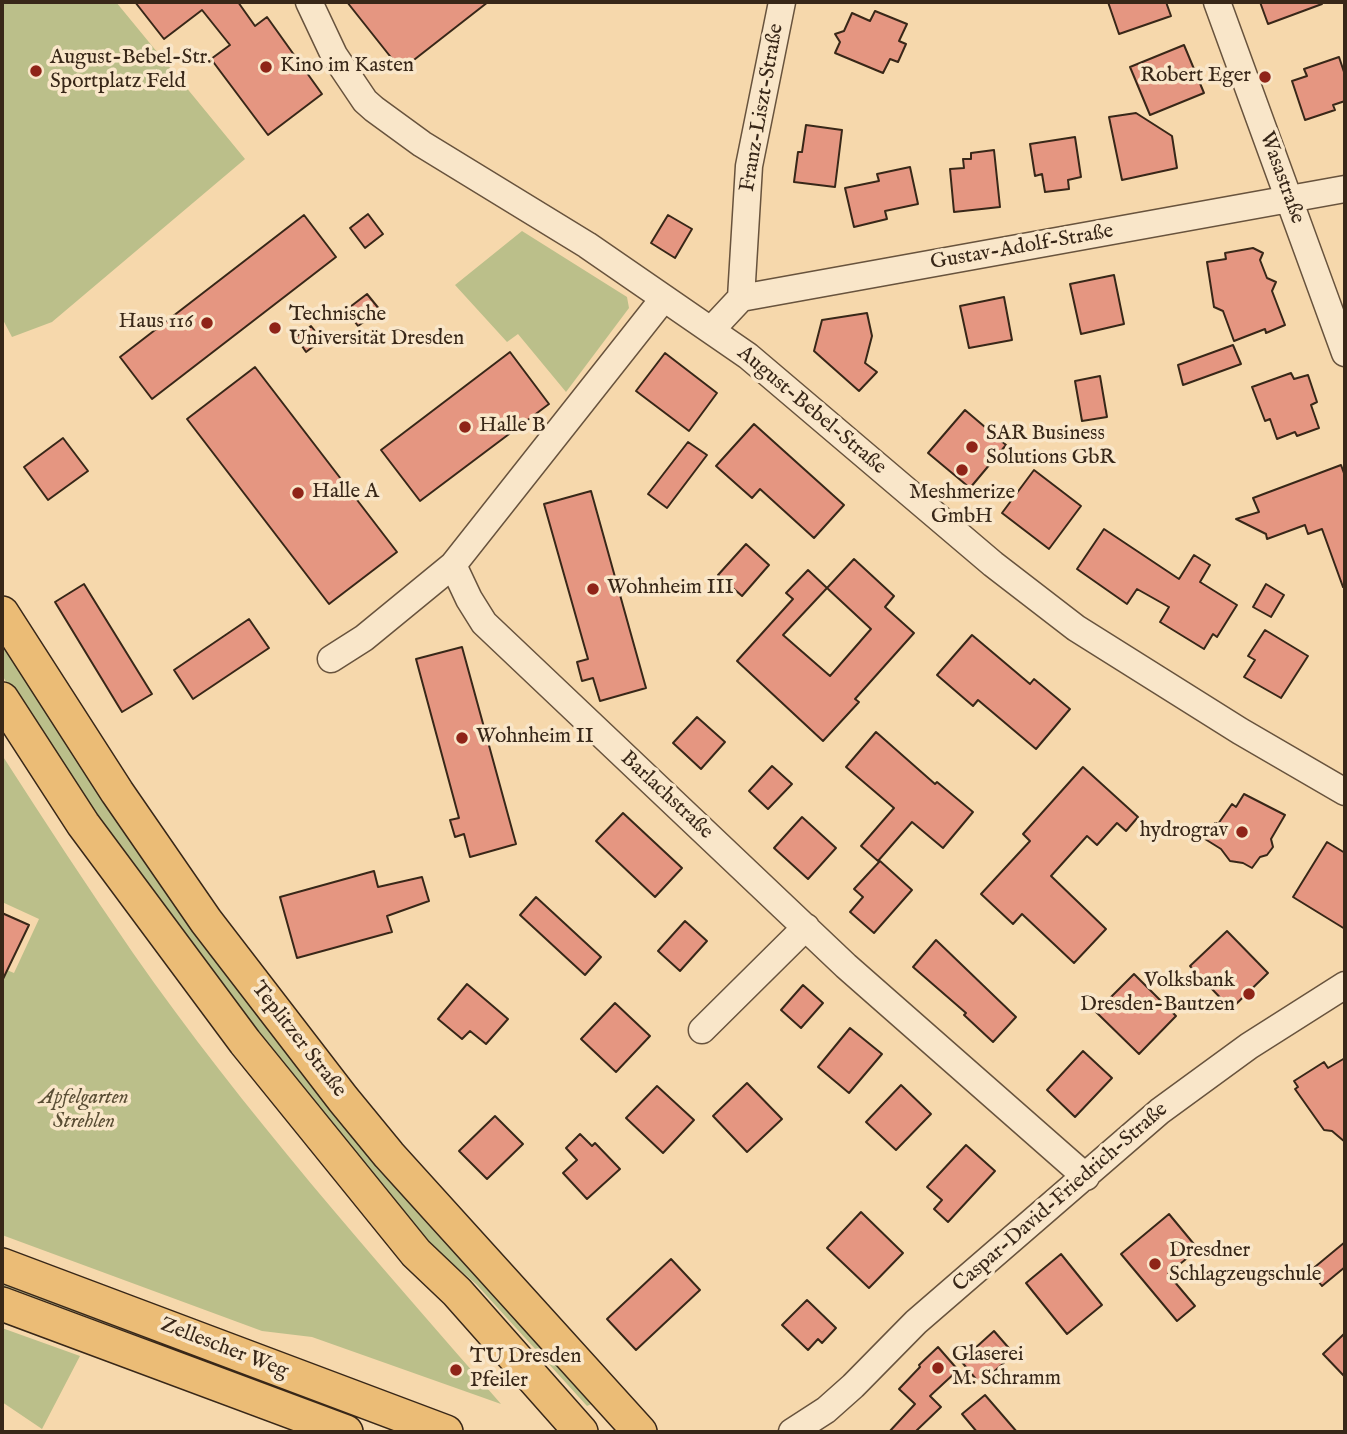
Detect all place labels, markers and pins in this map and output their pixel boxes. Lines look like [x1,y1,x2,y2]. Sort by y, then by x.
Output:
place label: August-Bebel-Str. Sportplatz Feld [50,46,212,96]
place label: Kino im Kasten [280,54,414,80]
marker: Kino im Kasten [258,59,274,75]
marker: August-Bebel-Str. Sportplatz Feld [28,63,44,79]
place label: Robert Eger [1140,64,1251,90]
marker: Robert Eger [1257,69,1273,85]
place label: Technische Universität Dresden [289,303,464,353]
place label: Haus 116 [119,310,193,336]
marker: Haus 116 [199,315,215,331]
marker: Technische Universität Dresden [267,320,283,336]
place label: Halle B [479,414,546,440]
marker: Halle B [457,419,473,435]
place label: SAR Business Solutions GbR [986,422,1115,472]
marker: SAR Business Solutions GbR [964,439,980,455]
marker: Meshmerize GmbH [954,462,970,478]
place label: Halle A [312,480,379,506]
place label: Meshmerize GmbH [909,481,1015,531]
marker: Halle A [290,485,306,501]
place label: Wohnheim III [607,576,734,602]
marker: Wohnheim III [585,581,601,597]
place label: Wohnheim II [476,725,594,751]
marker: Wohnheim II [454,730,470,746]
place label: hydrograv [1140,819,1228,845]
marker: hydrograv [1234,824,1250,840]
place label: Volksbank Dresden-Bautzen [1080,969,1235,1019]
marker: Volksbank Dresden-Bautzen [1241,986,1257,1002]
place label: Dresdner Schlagzeugschule [1169,1239,1321,1289]
marker: Dresdner Schlagzeugschule [1147,1256,1163,1272]
place label: Glaserei M. Schramm [952,1343,1061,1393]
place label: TU Dresden Pfeiler [470,1345,581,1395]
marker: Glaserei M. Schramm [930,1360,946,1376]
marker: TU Dresden Pfeiler [448,1362,464,1378]

